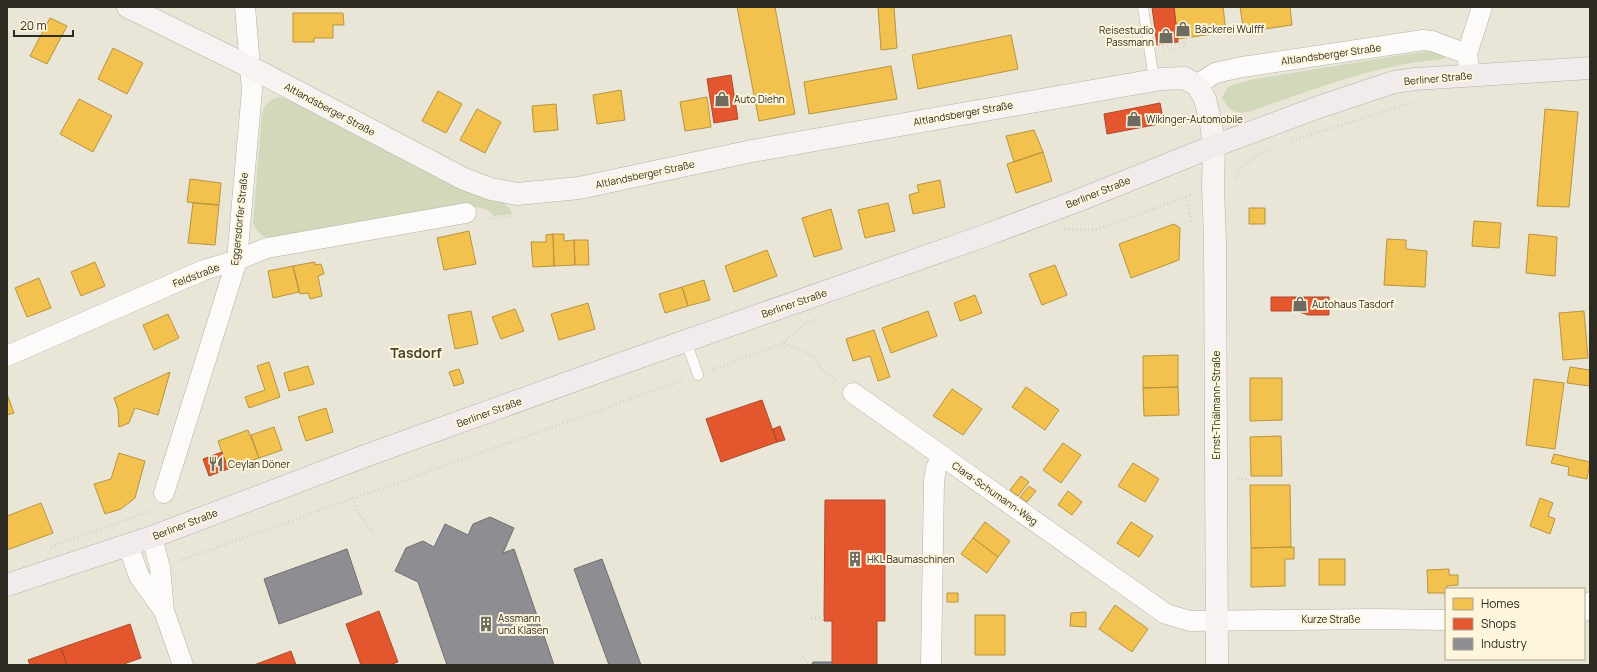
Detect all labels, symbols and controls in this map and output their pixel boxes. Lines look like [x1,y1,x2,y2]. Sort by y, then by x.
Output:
scale bar [14,12,73,38]
text: 20 m [20,17,47,34]
shop icon: Bäckerei Wulfff [1174,20,1192,38]
place label: Bäckerei Wulfff [1195,22,1265,36]
place label: Reisestudio Passmann [1099,23,1154,49]
shop icon: Reisestudio Passmann [1157,27,1175,45]
street label: Altlandsberger Straße [1280,40,1382,68]
street label: Berliner Straße [1403,68,1473,88]
street label: Altlandsberger Straße [282,79,378,139]
shop icon: Auto Diehn [713,90,731,108]
place label: Auto Diehn [734,92,785,106]
street label: Altlandsberger Straße [912,97,1014,129]
shop icon: Wikinger-Automobile [1125,110,1143,128]
place label: Wikinger-Automobile [1146,112,1243,126]
street label: Altlandsberger Straße [594,157,696,191]
street label: Eggersdorfer Straße [227,172,251,266]
street label: Berliner Straße [1064,173,1133,211]
street label: Feldstraße [171,260,222,290]
street label: Berliner Straße [759,285,829,321]
shop icon: Autohaus Tasdorf [1291,295,1309,313]
place label: Autohaus Tasdorf [1312,297,1394,311]
district label: Tasdorf [390,343,442,362]
street label: Ernst-Thälmann-Straße [1209,350,1223,459]
street label: Berliner Straße [454,394,524,430]
restaurant icon: Ceylan Döner [207,455,225,473]
place label: Ceylan Döner [228,457,290,471]
street label: Clara-Schumann-Weg [949,458,1041,528]
street label: Berliner Straße [150,505,220,543]
building icon: HKL Baumaschinen [846,550,864,568]
place label: HKL Baumaschinen [867,552,955,566]
legend [1445,588,1585,660]
text: Homes [1481,595,1520,612]
place label: Assmann und Klasen [498,611,549,637]
street label: Kurze Straße [1302,612,1361,626]
building icon: Assmann und Klasen [477,615,495,633]
text: Shops [1481,615,1516,632]
text: Industry [1481,635,1527,652]

